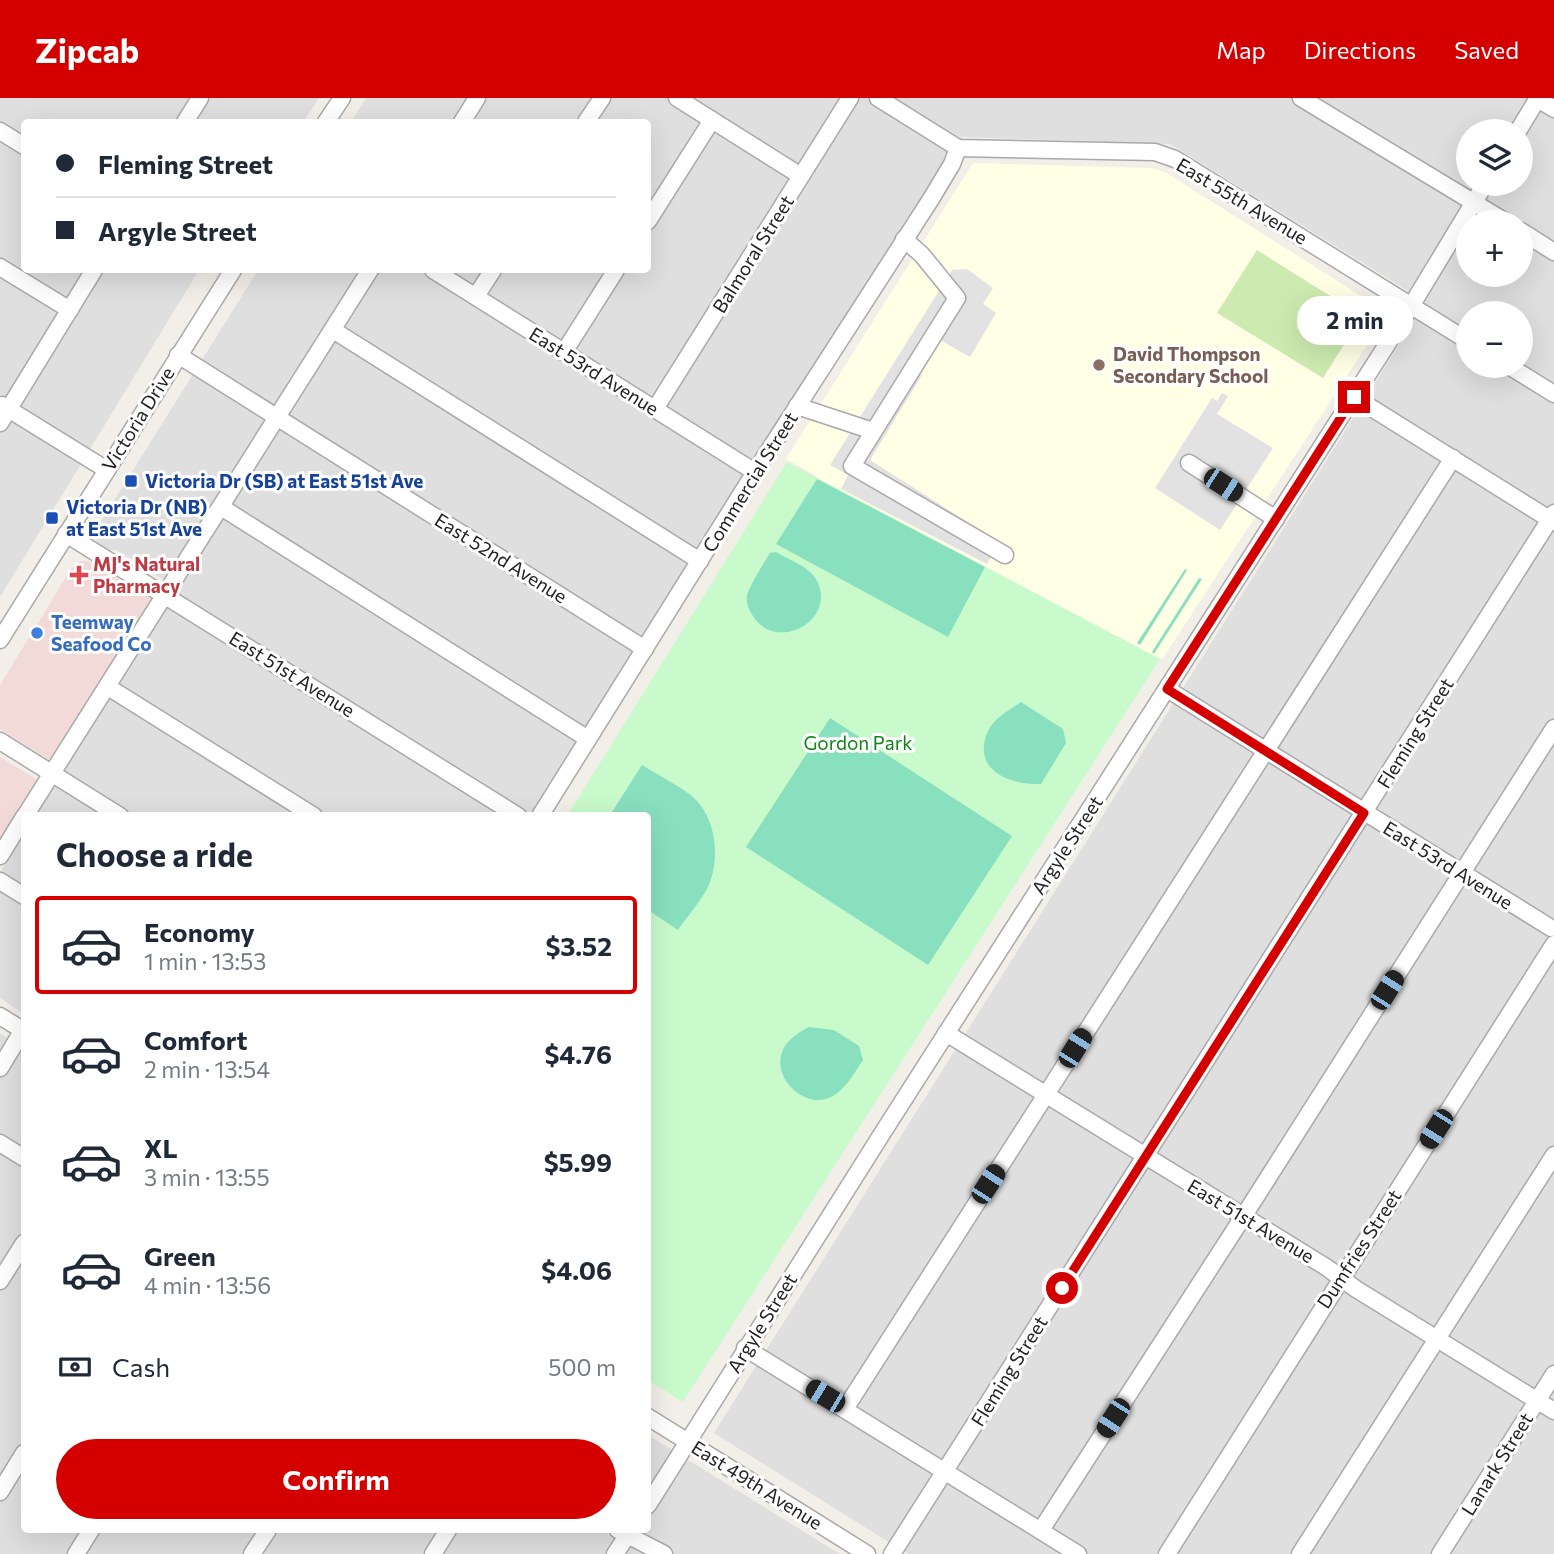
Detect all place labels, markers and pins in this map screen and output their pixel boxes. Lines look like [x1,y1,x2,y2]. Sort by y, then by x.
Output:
place label: David Thompson Secondary School [1113,342,1268,387]
marker: David Thompson Secondary School [1091,357,1107,373]
place label: Victoria Dr (SB) at East 51st Ave [145,469,423,492]
marker: Victoria Dr (SB) at East 51st Ave [123,473,139,489]
place label: Victoria Dr (NB) at East 51st Ave [66,495,207,540]
marker: Victoria Dr (NB) at East 51st Ave [44,510,60,526]
place label: MJ's Natural Pharmacy [93,552,200,597]
marker: MJ's Natural Pharmacy [71,567,87,583]
place label: Teemway Seafood Co [51,610,152,655]
marker: Teemway Seafood Co [29,625,45,641]

